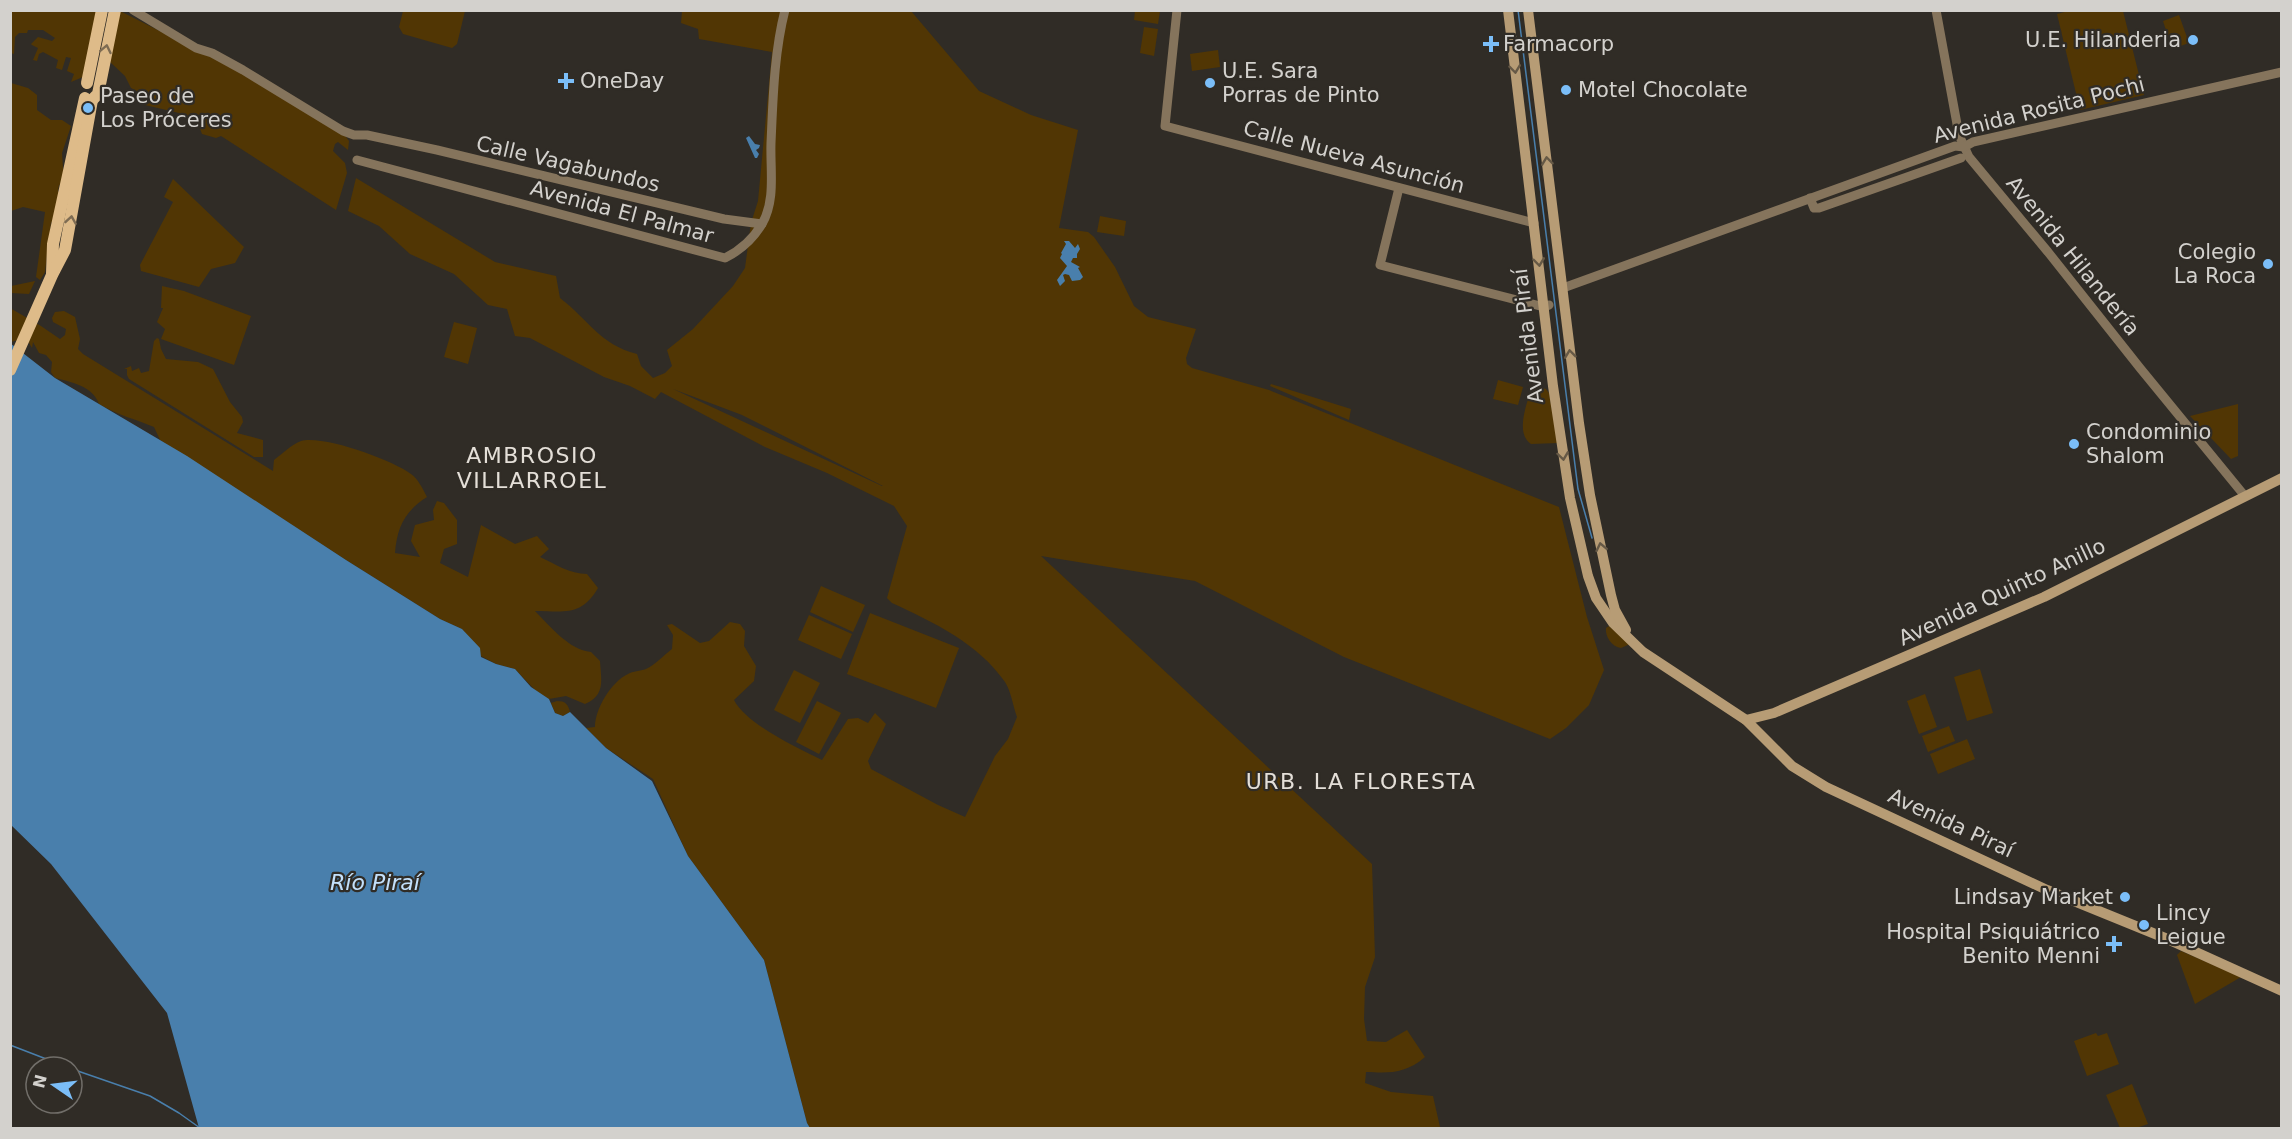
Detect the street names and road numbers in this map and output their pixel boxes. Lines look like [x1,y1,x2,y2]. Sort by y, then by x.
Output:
street label: Avenida Rosita Pochi [1931,72,2147,148]
street label: Calle Nueva Asunción [1241,116,1467,198]
street label: Calle Vagabundos [474,131,662,197]
street label: Avenida Hilandería [2001,172,2145,340]
street label: Avenida El Palmar [528,176,717,248]
street label: Avenida Piraí [1508,266,1548,405]
street label: Avenida Quinto Anillo [1895,534,2109,650]
street label: Avenida Piraí [1884,783,2019,863]

